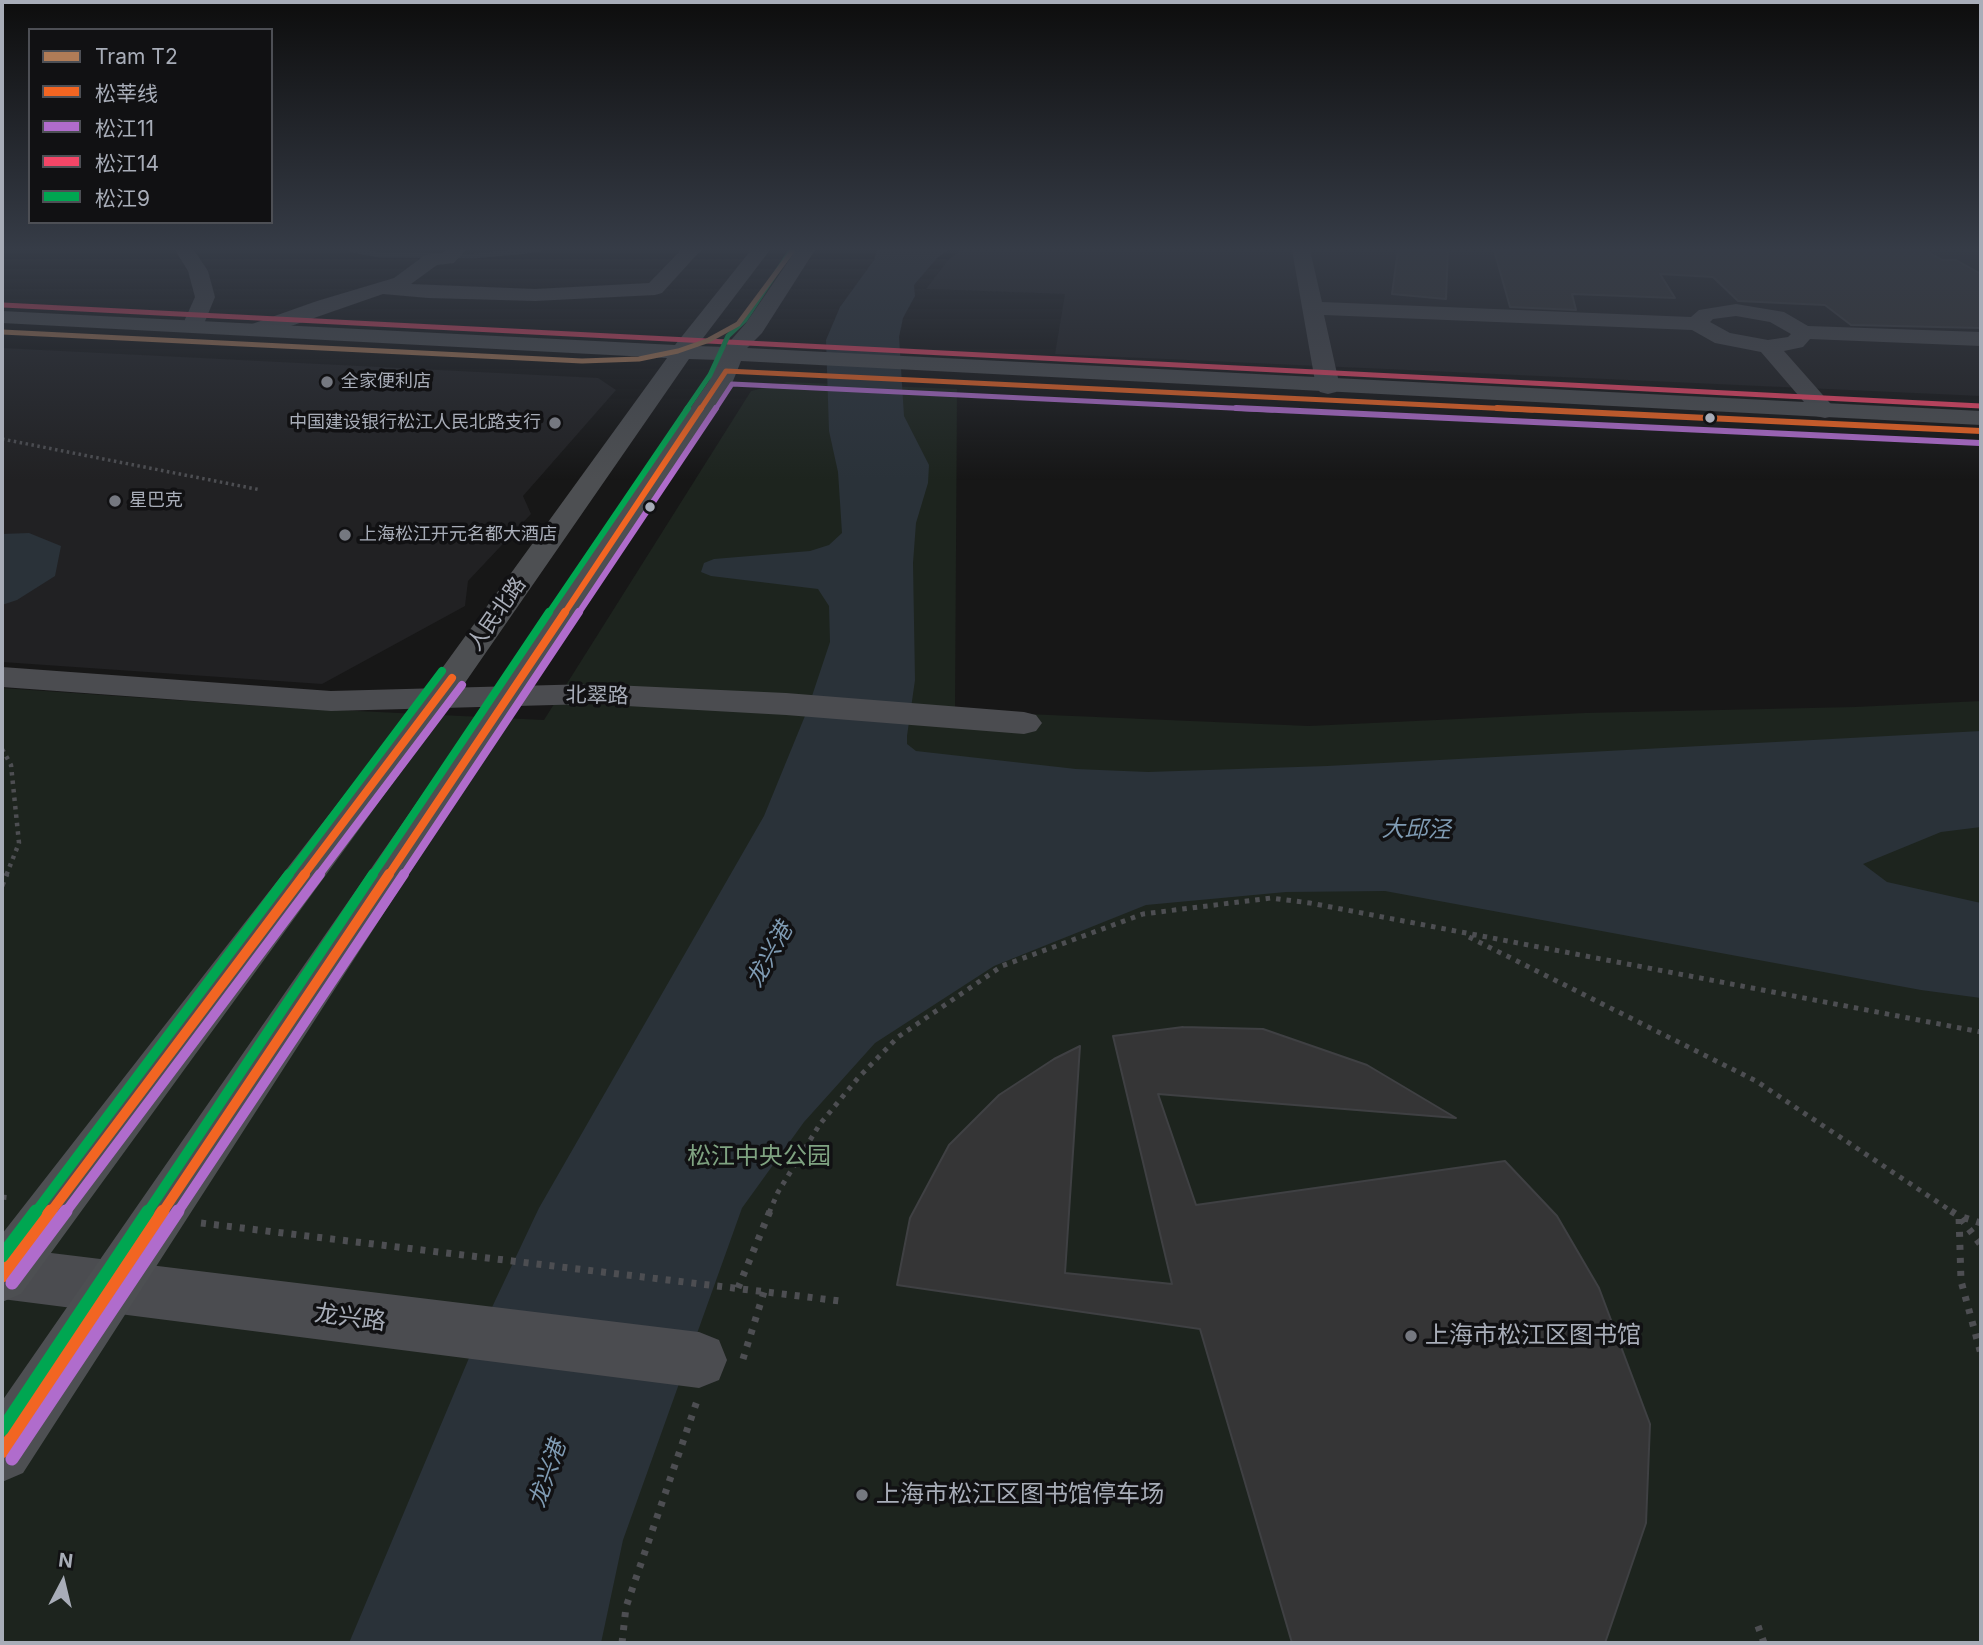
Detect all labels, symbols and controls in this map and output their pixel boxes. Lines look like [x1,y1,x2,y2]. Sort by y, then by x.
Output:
legend [28,28,273,224]
text: Tram T2 [95,44,178,69]
text: 松莘线 [95,81,158,106]
text: 松江11 [95,116,154,141]
text: 松江14 [95,151,159,176]
text: 松江9 [95,186,150,211]
place label: 全家便利店 [341,371,431,393]
marker: 全家便利店 [319,374,335,390]
unlabelled marker [1703,411,1717,425]
place label: 中国建设银行松江人民北路支行 [289,412,541,434]
marker: 中国建设银行松江人民北路支行 [547,415,563,431]
place label: 星巴克 [129,490,183,512]
marker: 星巴克 [107,493,123,509]
unlabelled marker [643,500,657,514]
place label: 上海松江开元名都大酒店 [359,524,557,546]
marker: 上海松江开元名都大酒店 [337,527,353,543]
street label: 人民北路 [463,572,531,656]
street label: 北翠路 [565,683,629,709]
water label: 大邱泾 [1381,816,1451,844]
water label: 龙兴港 [741,918,799,992]
park label: 松江中央公园 [687,1143,831,1171]
street label: 龙兴路 [313,1299,387,1337]
place label: 上海市松江区图书馆 [1425,1322,1641,1350]
marker: 上海市松江区图书馆 [1403,1328,1419,1344]
water label: 龙兴港 [524,1437,572,1511]
place label: 上海市松江区图书馆停车场 [876,1481,1164,1509]
marker: 上海市松江区图书馆停车场 [854,1487,870,1503]
north arrow [28,1547,98,1617]
text: N [57,1548,74,1573]

